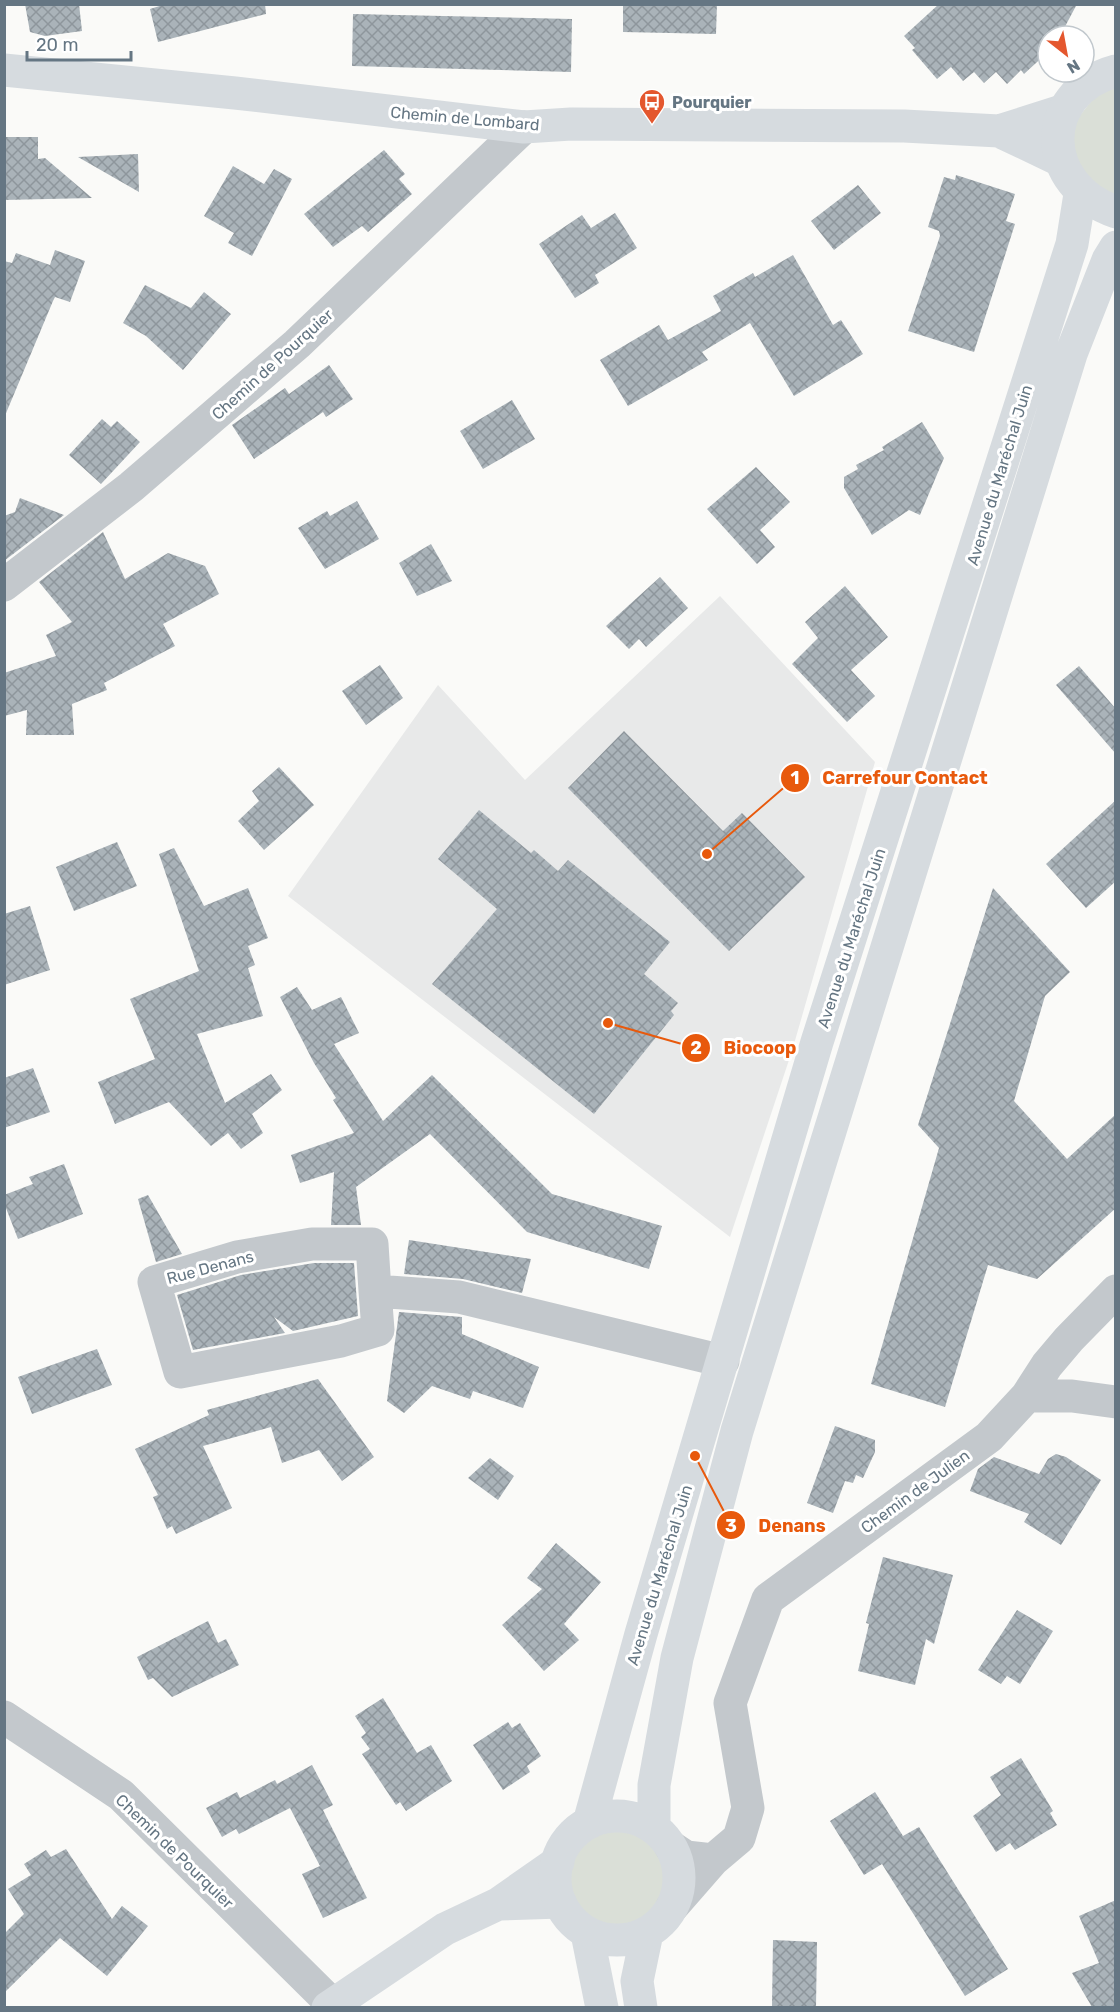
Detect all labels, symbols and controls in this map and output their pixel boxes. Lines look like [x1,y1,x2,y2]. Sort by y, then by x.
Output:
scale bar [27,24,130,62]
north arrow [1036,24,1096,84]
text: 20 m [36,34,78,56]
text: N [1064,55,1083,78]
bus stop icon: Pourquier [637,87,667,125]
place label: Pourquier [672,93,752,112]
street label: Chemin de Lombard [390,103,540,134]
street label: Chemin de Pourquier [208,305,337,424]
street label: Avenue du Maréchal Juin [963,382,1036,568]
callout: Carrefour Contact [780,760,1000,796]
text: 1 [791,767,799,789]
text: Carrefour Contact [822,767,988,789]
street label: Avenue du Maréchal Juin [813,846,890,1030]
callout: Biocoop [681,1030,808,1066]
text: 2 [690,1037,702,1059]
text: Biocoop [724,1037,796,1059]
street label: Rue Denans [165,1247,256,1288]
street label: Chemin de Julien [857,1446,973,1537]
street label: Avenue du Maréchal Juin [623,1482,696,1668]
callout: Denans [716,1507,837,1543]
text: 3 [725,1515,737,1537]
text: Denans [758,1515,826,1537]
street label: Chemin de Pourquier [112,1790,238,1913]

